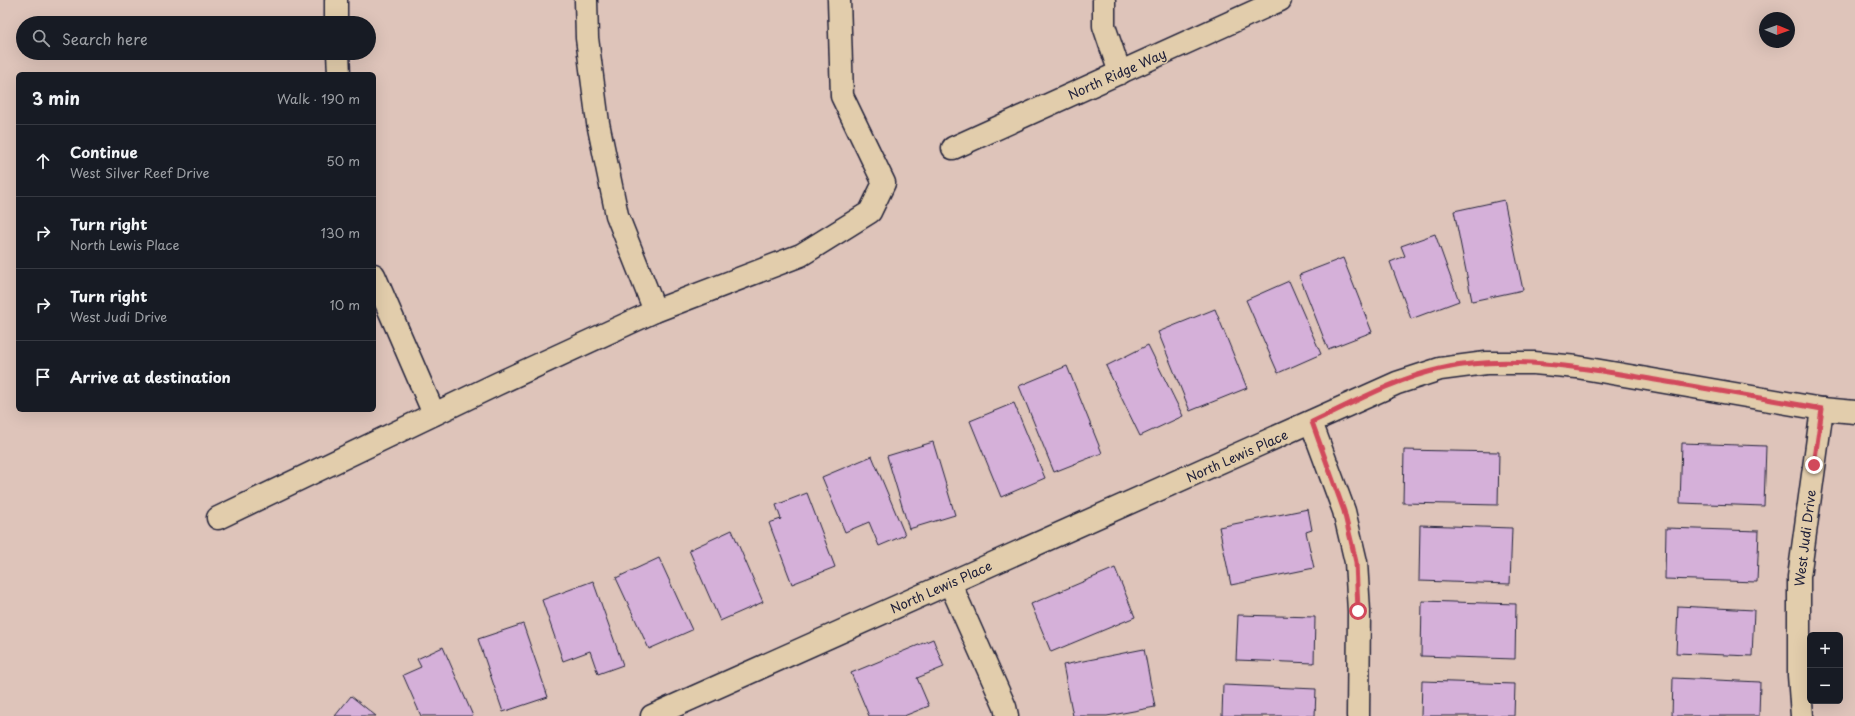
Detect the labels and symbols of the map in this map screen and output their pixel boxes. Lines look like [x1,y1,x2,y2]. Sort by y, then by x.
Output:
north arrow [1759,12,1795,48]
street label: North Ridge Way [1065,43,1169,104]
street label: North Lewis Place [1183,425,1291,486]
route end [1805,456,1823,474]
street label: West Judi Drive [1789,488,1820,587]
street label: North Lewis Place [887,556,995,617]
route start [1349,602,1367,620]

